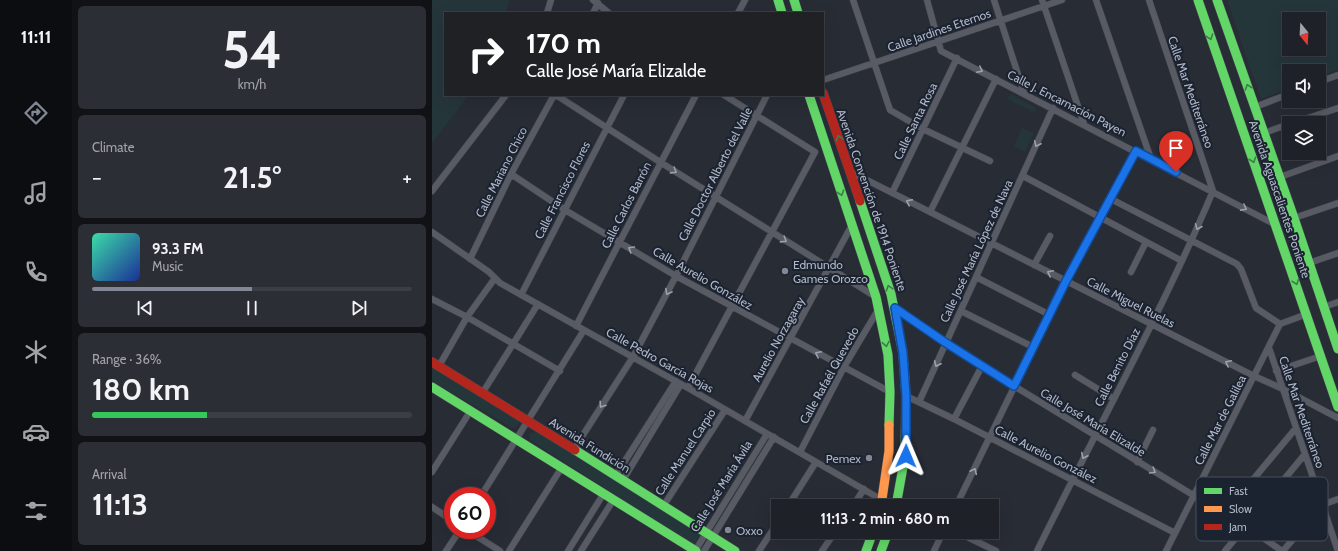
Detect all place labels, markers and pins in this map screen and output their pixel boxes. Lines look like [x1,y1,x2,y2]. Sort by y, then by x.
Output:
pin [1159,131,1193,172]
place label: Edmundo Games Orozco [793,257,868,286]
marker: Edmundo Games Orozco [780,266,790,276]
place label: Pemex [826,451,861,466]
marker: Pemex [864,453,874,463]
place label: Oxxo [736,523,763,538]
marker: Oxxo [723,525,733,535]

